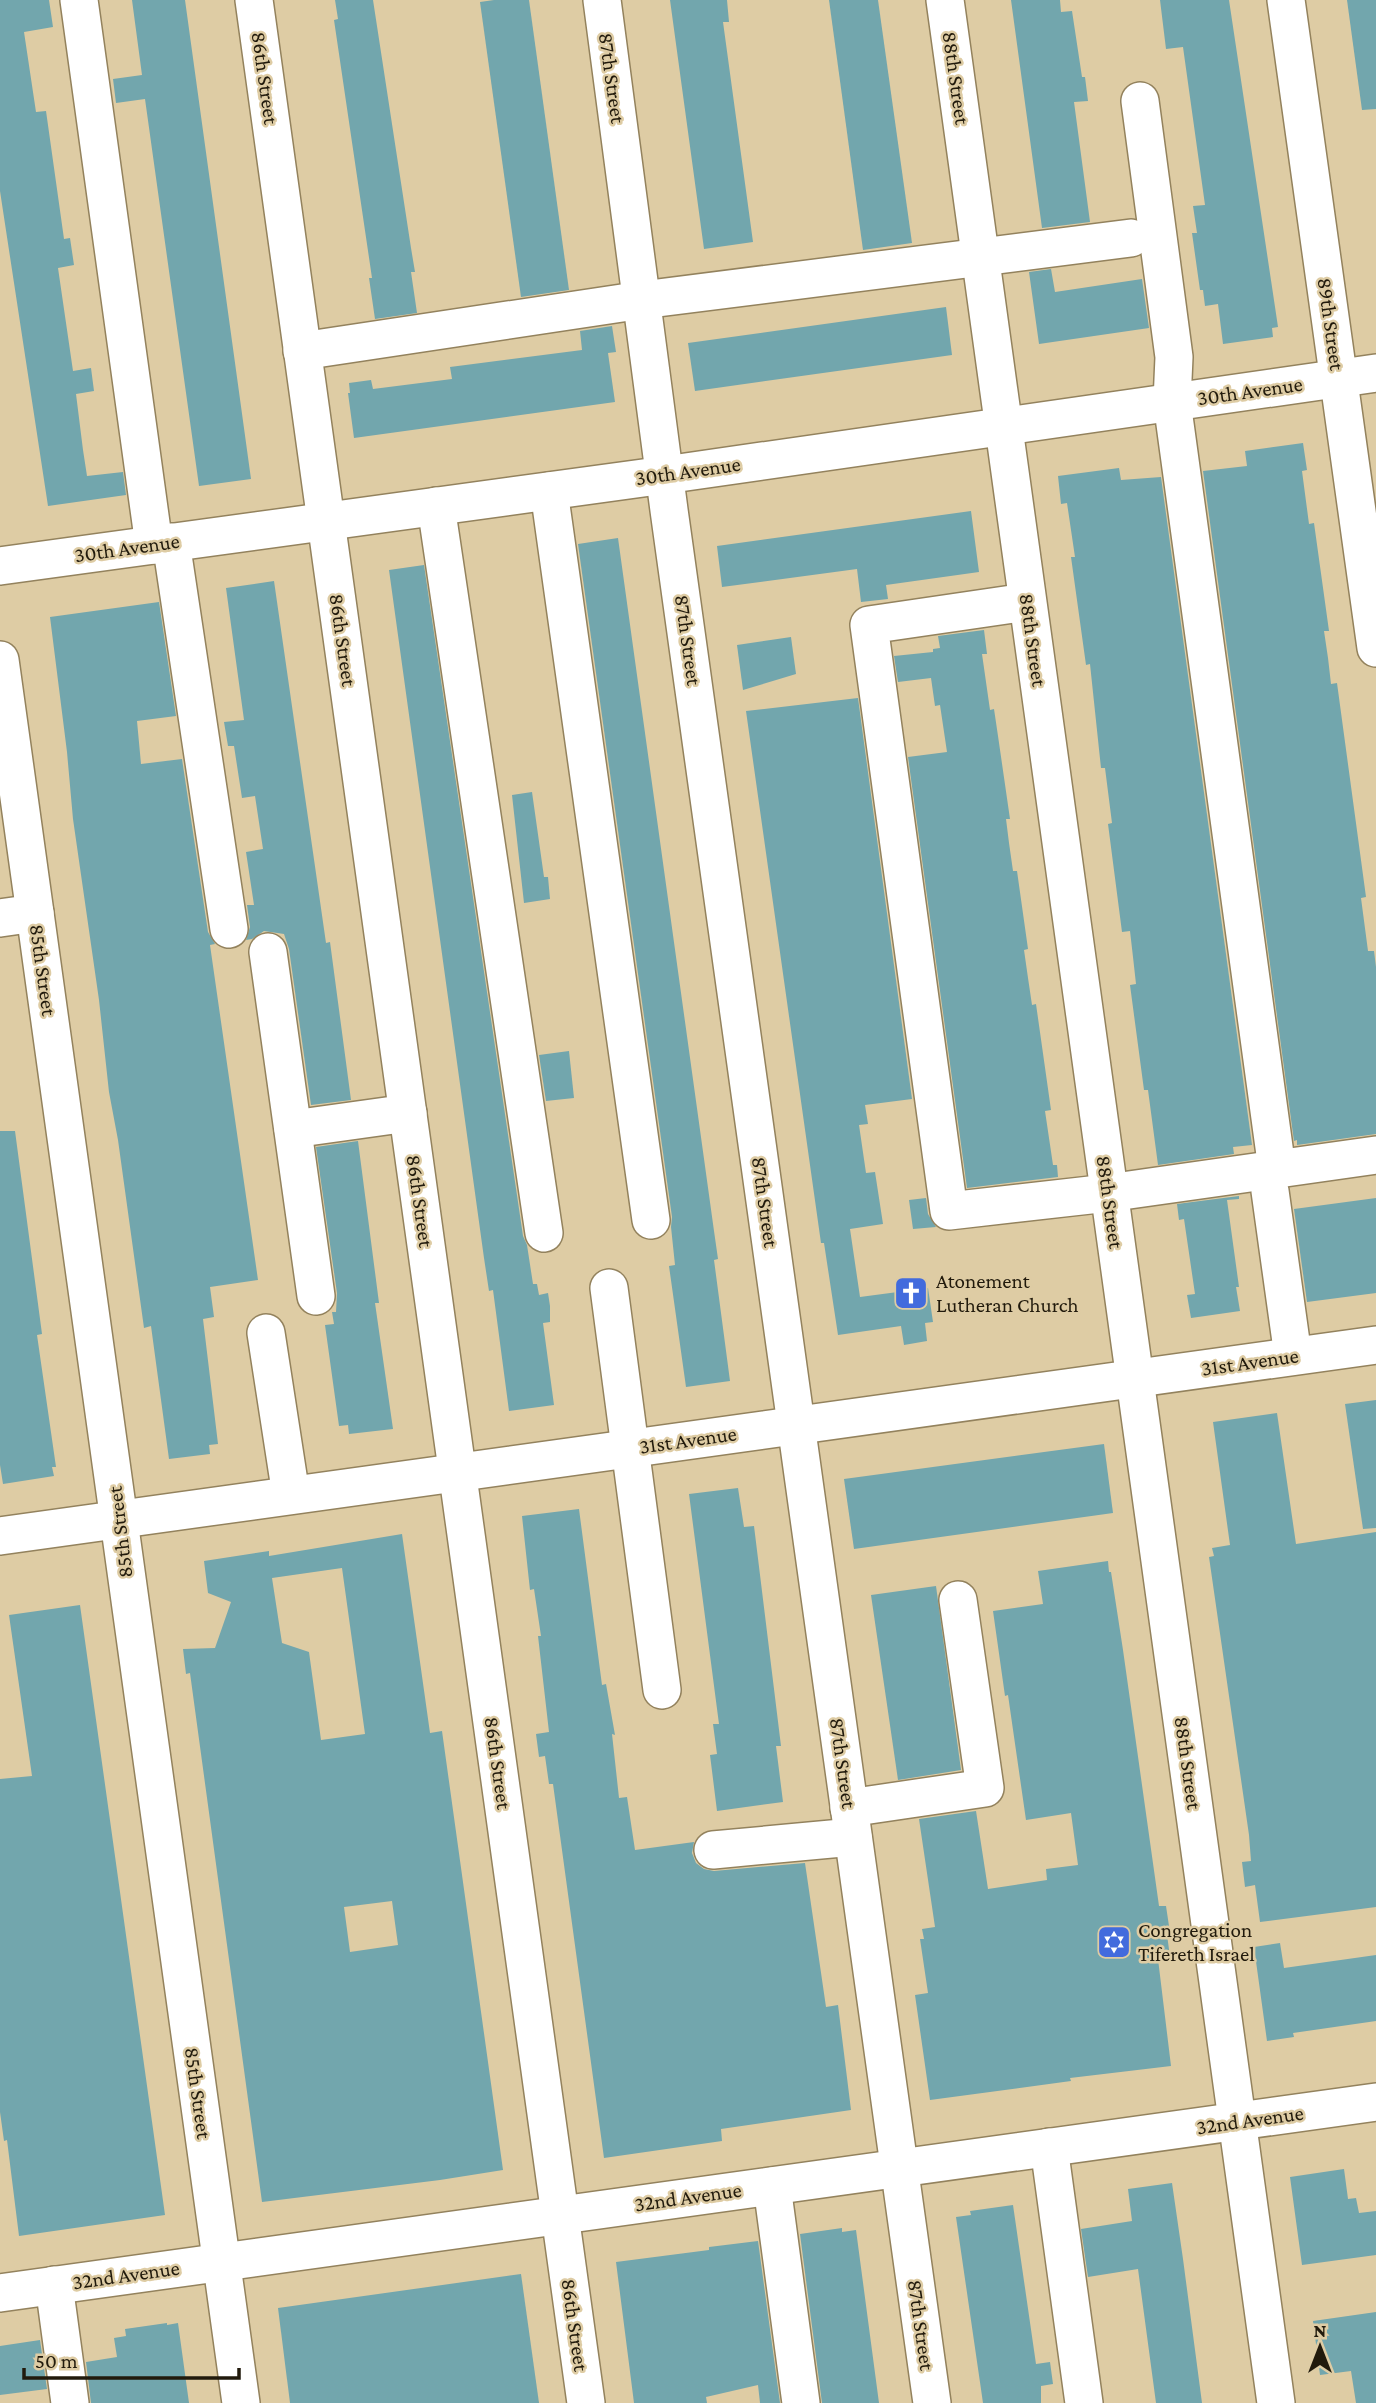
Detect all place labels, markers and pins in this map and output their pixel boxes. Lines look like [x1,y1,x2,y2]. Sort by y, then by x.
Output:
place label: Atonement Lutheran Church [936,1269,1079,1317]
church icon: Atonement Lutheran Church [892,1274,930,1312]
place label: Congregation Tifereth Israel [1138,1918,1255,1966]
synagogue icon: Congregation Tifereth Israel [1095,1923,1133,1961]

